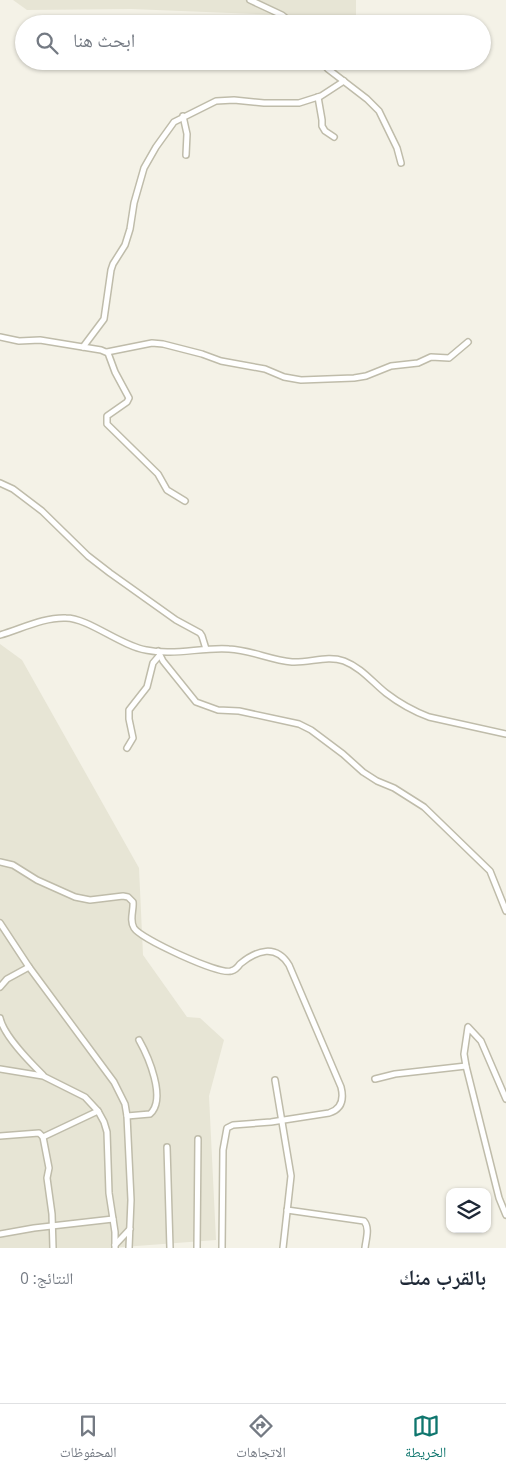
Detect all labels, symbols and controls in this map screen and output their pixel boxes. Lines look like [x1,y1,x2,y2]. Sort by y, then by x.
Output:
search box [15,15,491,70]
icon: search [33,29,61,57]
text: ابحث هنا [73,29,135,51]
map controls [446,1188,491,1233]
button: layers [446,1188,491,1233]
text: بالقرب منك [399,1265,486,1289]
text: النتائج: 0 [20,1269,73,1287]
tab: المحفوظات [60,1412,117,1466]
tab: الاتجاهات [236,1412,286,1466]
tab: الخريطة [405,1412,446,1466]

